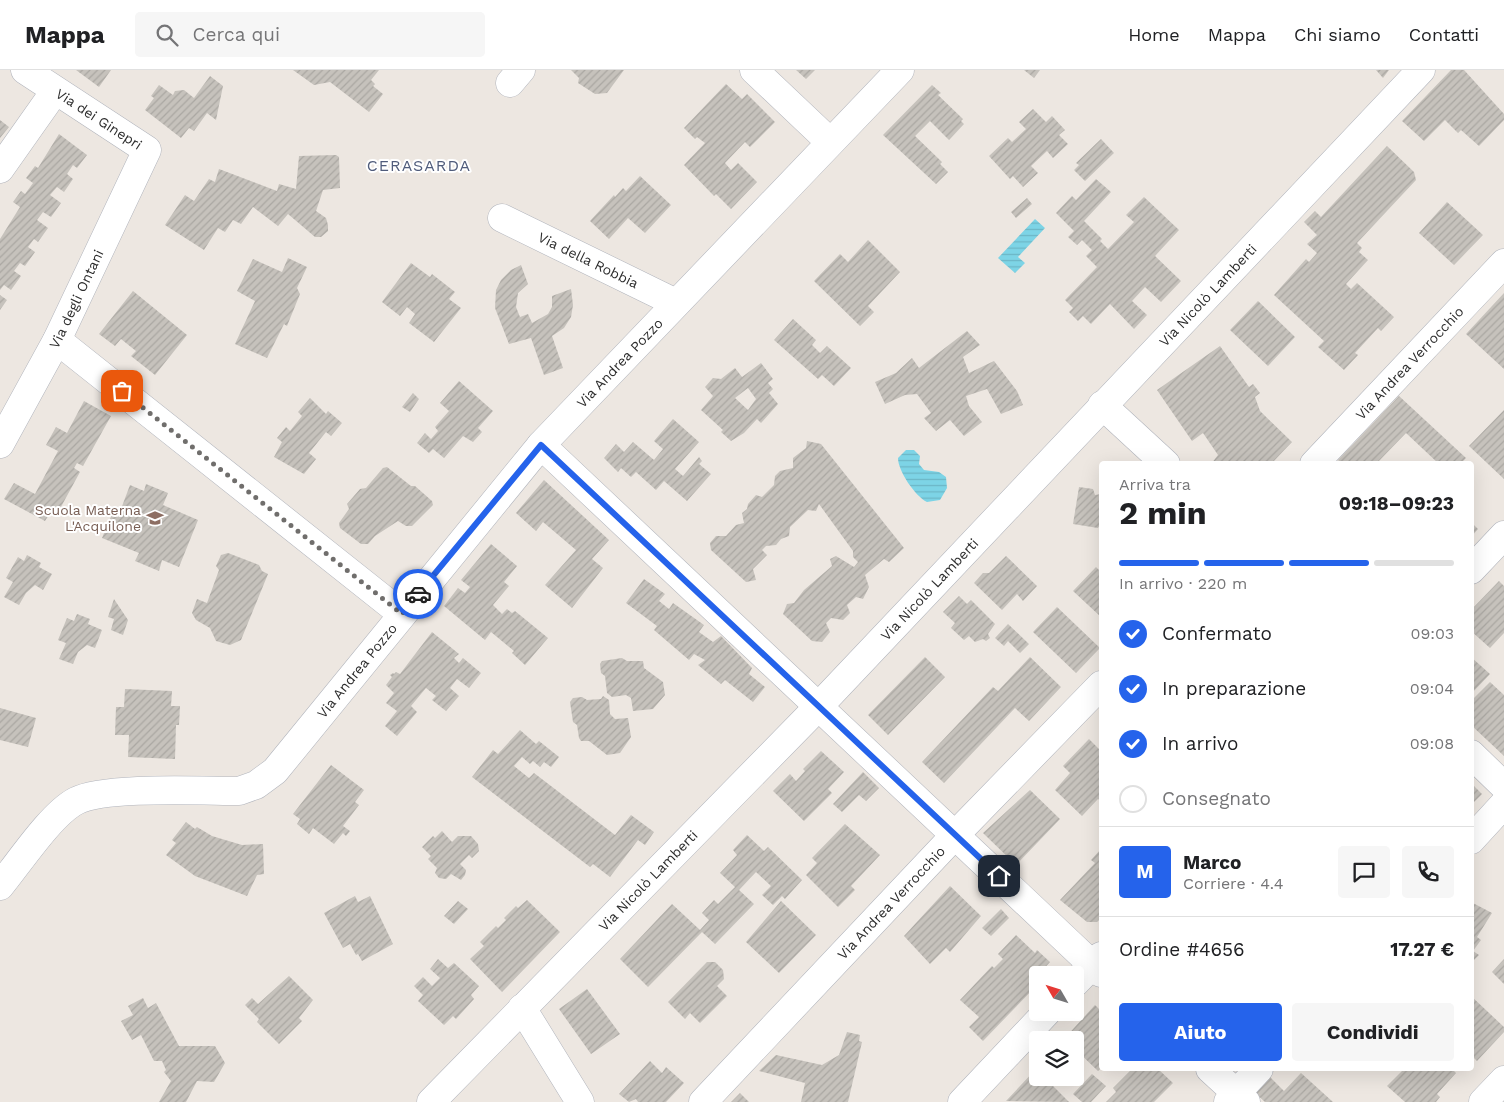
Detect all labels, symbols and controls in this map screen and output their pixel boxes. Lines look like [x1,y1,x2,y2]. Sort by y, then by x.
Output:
search box [135,12,485,57]
text: Mappa [25,21,105,49]
icon: search [153,21,181,49]
text: Cerca qui [193,23,280,46]
text: Home [1128,24,1180,45]
text: Mappa [1208,24,1266,45]
text: Chi siamo [1294,24,1381,45]
text: Contatti [1409,24,1479,45]
street label: Via dei Ginepri [53,85,145,153]
district label: CERASARDA [367,156,471,175]
street label: Via della Robbia [535,229,641,291]
street label: Via Nicolò Lamberti [1156,241,1260,350]
street label: Via degli Ontani [46,247,107,351]
street label: Via Andrea Verrocchio [1352,303,1467,423]
street label: Via Andrea Pozzo [573,315,666,411]
pin [101,370,143,412]
icon: bag [108,377,136,405]
text: Arriva tra [1119,475,1191,494]
text: 09:18–09:23 [1339,492,1454,515]
text: 2 min [1119,494,1207,532]
place label: Scuola Materna L'Acquilone [35,502,141,534]
school or university icon: Scuola Materna L'Acquilone [145,508,165,528]
street label: Via Nicolò Lamberti [877,535,981,644]
courier [393,569,443,619]
text: In arrivo · 220 m [1119,574,1247,593]
icon: car [404,580,432,608]
street label: Via Andrea Pozzo [314,620,400,721]
icon: check [1119,620,1147,648]
text: Confermato [1162,622,1272,645]
text: 09:03 [1410,624,1454,643]
icon: check [1119,675,1147,703]
text: In preparazione [1162,677,1306,700]
text: 09:04 [1410,679,1454,698]
icon: check [1119,730,1147,758]
text: In arrivo [1162,732,1238,755]
text: 09:08 [1410,734,1454,753]
text: Consegnato [1162,787,1271,810]
street label: Via Nicolò Lamberti [595,827,701,934]
street label: Via Andrea Verrocchio [834,843,948,963]
button: chat [1338,846,1390,898]
button: phone [1402,846,1454,898]
text: Marco [1183,851,1241,874]
pin [978,855,1020,897]
text: M [1136,860,1154,883]
icon: home [985,862,1013,890]
text: Corriere · 4.4 [1183,874,1284,893]
text: Ordine #4656 [1119,938,1245,961]
text: 17.27 € [1390,938,1454,961]
north arrow [1029,966,1084,1021]
map controls [1029,966,1084,1086]
button: Aiuto [1119,1003,1282,1061]
button: Condividi [1292,1003,1454,1061]
button: layers [1029,1031,1084,1086]

